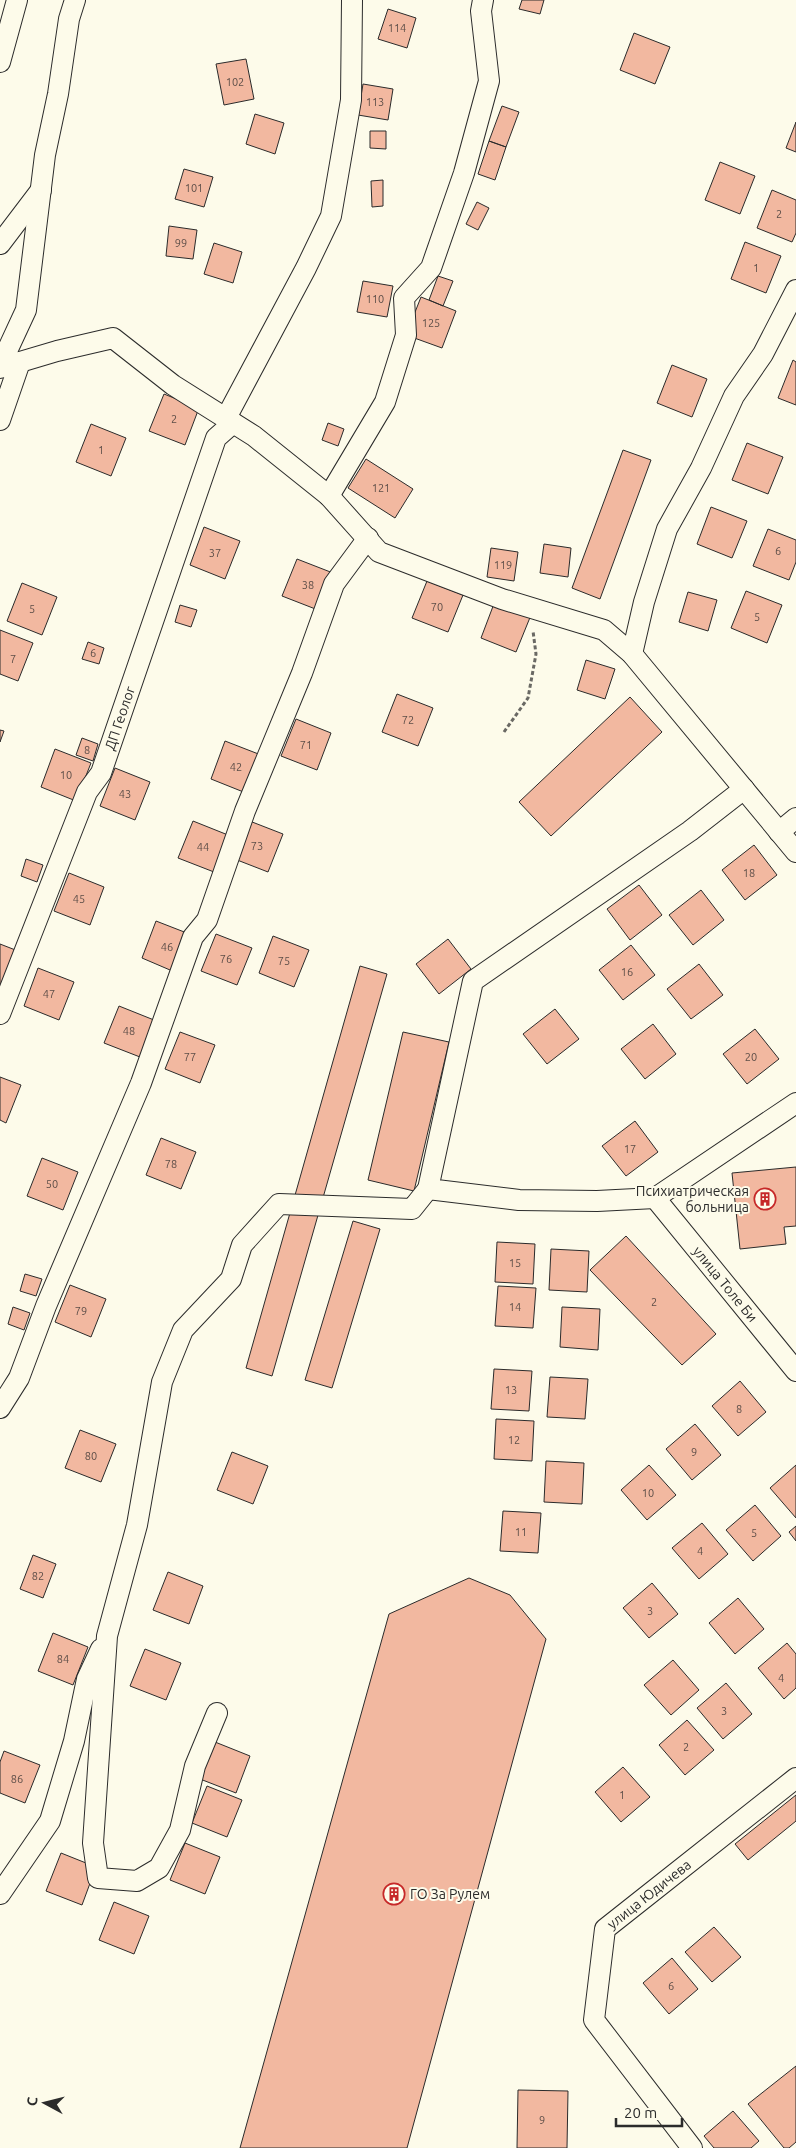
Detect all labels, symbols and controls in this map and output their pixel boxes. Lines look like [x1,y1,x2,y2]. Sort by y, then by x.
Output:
house number: 114 [388,22,406,34]
house number: 102 [226,76,244,88]
house number: 113 [366,96,384,108]
house number: 101 [185,182,203,194]
house number: 2 [776,208,782,220]
house number: 99 [175,237,187,249]
house number: 1 [753,262,759,274]
house number: 110 [366,293,384,305]
house number: 125 [422,317,440,329]
house number: 2 [171,413,177,425]
house number: 1 [98,444,104,456]
house number: 121 [372,482,390,494]
house number: 6 [775,545,781,557]
house number: 37 [209,547,221,559]
house number: 119 [494,559,512,571]
house number: 38 [302,579,314,591]
house number: 70 [431,601,443,613]
house number: 5 [29,603,35,615]
house number: 5 [754,611,760,623]
house number: 6 [90,647,96,659]
house number: 7 [10,653,16,665]
street label: ДП Геолог [101,684,138,752]
house number: 72 [402,714,414,726]
house number: 71 [300,739,312,751]
house number: 8 [84,744,90,756]
house number: 42 [230,761,242,773]
house number: 10 [60,769,72,781]
house number: 43 [119,788,131,800]
house number: 73 [251,840,263,852]
house number: 44 [197,841,209,853]
house number: 18 [743,867,755,879]
house number: 45 [73,893,85,905]
house number: 46 [161,941,173,953]
house number: 76 [220,953,232,965]
house number: 75 [278,955,290,967]
house number: 16 [621,966,633,978]
house number: 47 [43,988,55,1000]
house number: 48 [123,1025,135,1037]
house number: 77 [184,1051,196,1063]
house number: 20 [745,1051,757,1063]
house number: 17 [624,1143,636,1155]
house number: 78 [165,1158,177,1170]
house number: 50 [46,1178,58,1190]
place label: Психиатрическая больница [636,1183,749,1215]
building icon: Психиатрическая больница [753,1187,777,1211]
street label: улица Толе Би [690,1243,761,1325]
house number: 15 [509,1257,521,1269]
house number: 2 [651,1296,657,1308]
house number: 14 [509,1301,521,1313]
house number: 79 [75,1305,87,1317]
house number: 13 [505,1384,517,1396]
house number: 8 [736,1403,742,1415]
house number: 12 [508,1434,520,1446]
house number: 9 [691,1446,697,1458]
house number: 80 [85,1450,97,1462]
house number: 10 [642,1487,654,1499]
house number: 11 [515,1526,527,1538]
house number: 5 [751,1527,757,1539]
house number: 4 [697,1545,703,1557]
house number: 82 [32,1570,44,1582]
house number: 3 [647,1605,653,1617]
house number: 84 [57,1653,69,1665]
house number: 4 [778,1672,784,1684]
house number: 3 [721,1705,727,1717]
house number: 2 [683,1741,689,1753]
house number: 86 [11,1773,23,1785]
house number: 1 [619,1789,625,1801]
street label: улица Юдичева [604,1856,694,1932]
building icon: ГО За Рулем [382,1882,406,1906]
place label: ГО За Рулем [410,1886,490,1902]
house number: 6 [668,1980,674,1992]
north arrow [20,2078,70,2128]
text: С [24,2096,41,2107]
scale bar [616,2096,682,2128]
text: 20 m [624,2104,657,2121]
house number: 9 [539,2114,545,2126]

